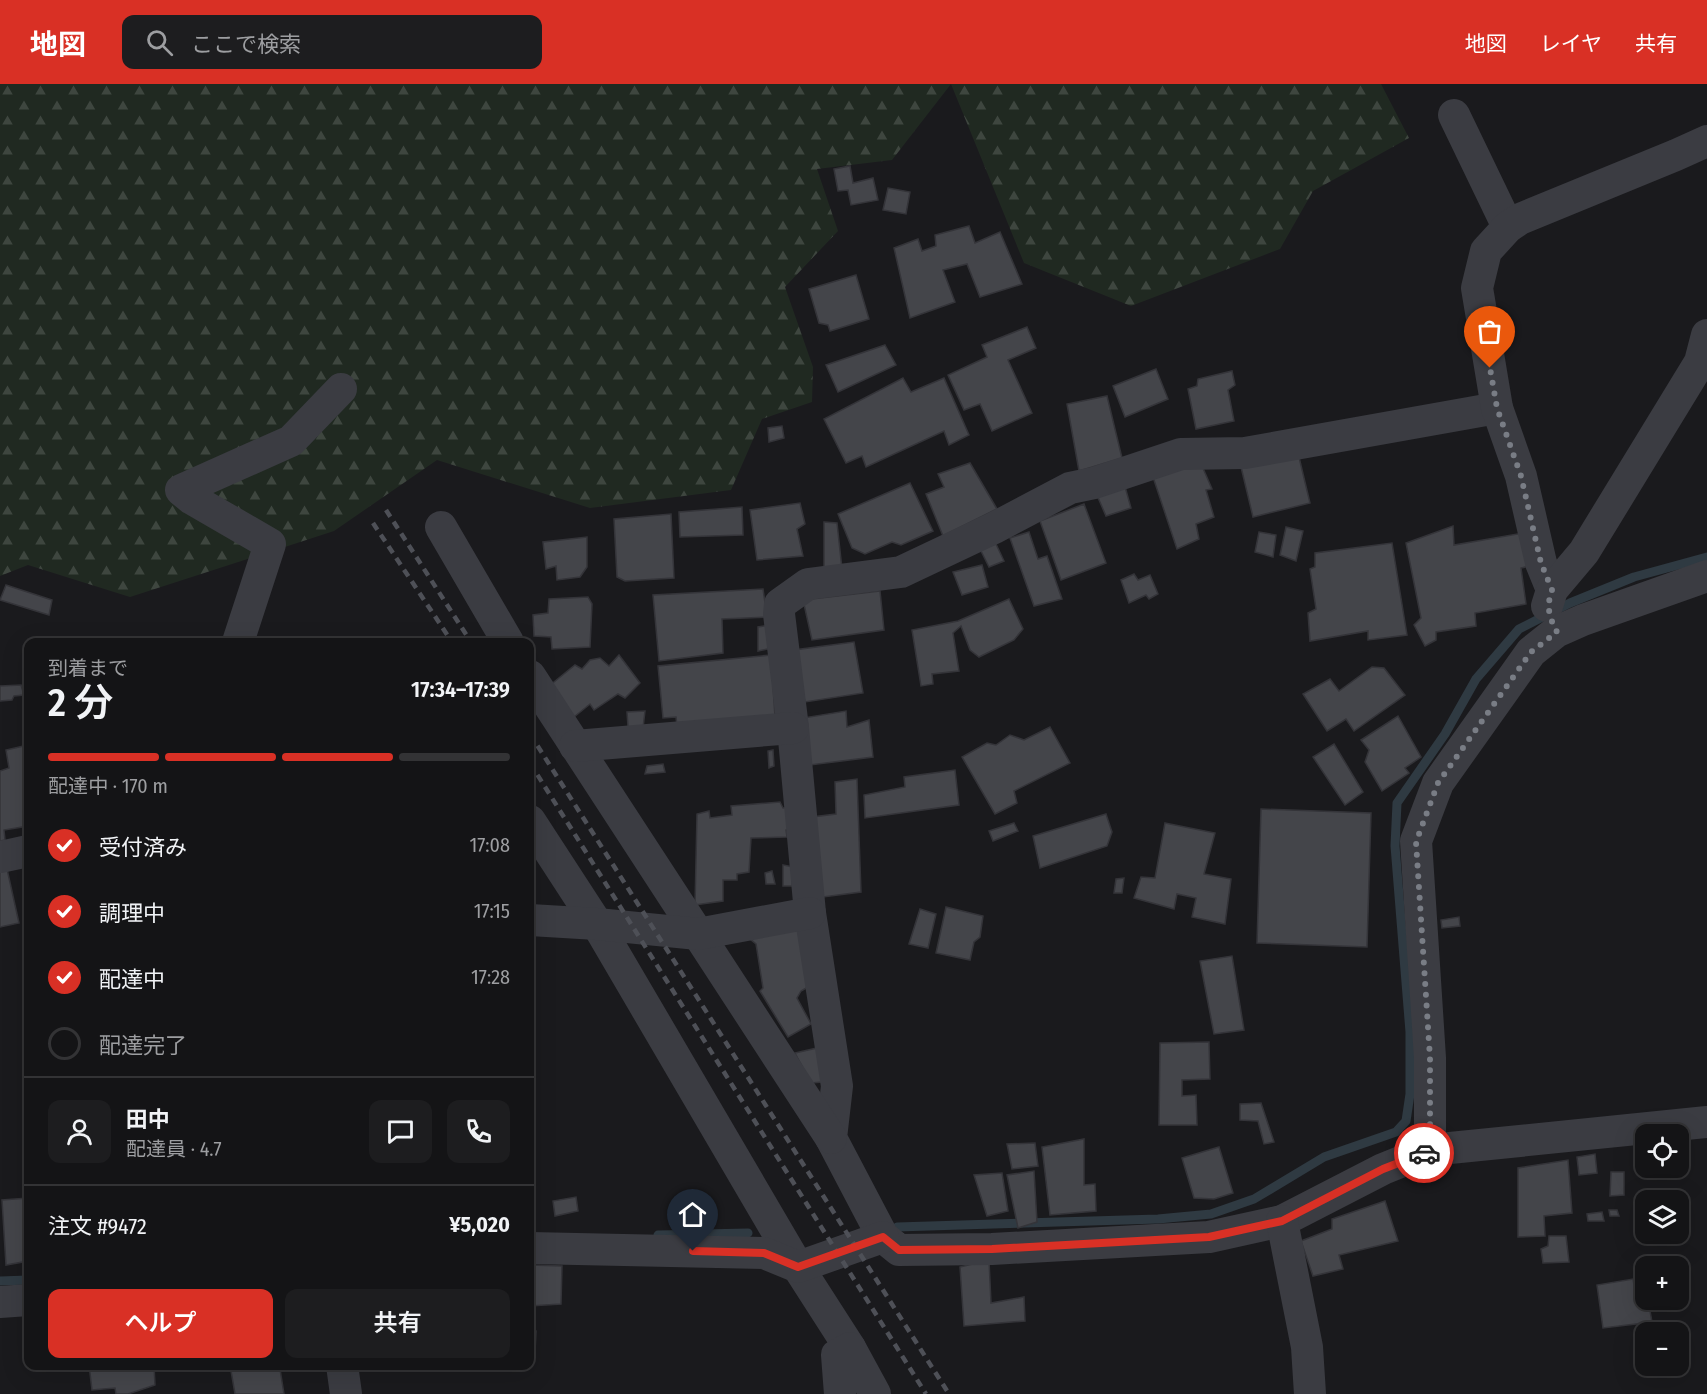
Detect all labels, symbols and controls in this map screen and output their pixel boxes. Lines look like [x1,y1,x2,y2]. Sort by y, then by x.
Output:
search box [122,15,542,69]
icon: search [143,26,176,59]
text: 地図 [30,28,86,61]
text: ここで検索 [191,31,301,58]
text: 地図 [1465,31,1507,57]
text: レイヤ [1540,31,1602,57]
text: 共有 [1635,31,1677,57]
pin [1464,306,1515,368]
icon: bag [1473,315,1506,348]
text: 到着まで [48,656,128,680]
text: 17:34–17:39 [411,676,510,703]
text: 2 分 [48,680,113,726]
text: 配達中 · 170 m [48,774,168,798]
icon: check [48,829,81,862]
text: 17:08 [469,833,510,857]
text: 受付済み [99,834,187,861]
icon: check [48,895,81,928]
text: 17:15 [474,899,510,923]
text: 調理中 [99,900,165,927]
icon: check [48,961,81,994]
text: 17:28 [471,965,510,989]
text: 配達中 [99,966,165,993]
text: 配達完了 [99,1032,187,1059]
button: person [48,1100,111,1163]
button: chat [369,1100,432,1163]
button: phone [447,1100,510,1163]
text: 田中 [126,1106,170,1133]
courier [1394,1123,1454,1183]
map controls [1635,1124,1689,1376]
button: locate [1635,1124,1689,1178]
text: 配達員 · 4.7 [126,1137,222,1161]
icon: car [1408,1137,1441,1170]
pin [667,1189,718,1251]
button: layers [1635,1190,1689,1244]
icon: home [676,1198,709,1231]
text: ¥5,020 [449,1211,510,1238]
text: 注文 #9472 [48,1213,147,1240]
button: + [1635,1256,1689,1310]
button: ヘルプ [48,1289,273,1358]
button: 共有 [285,1289,510,1358]
button: − [1635,1322,1689,1376]

